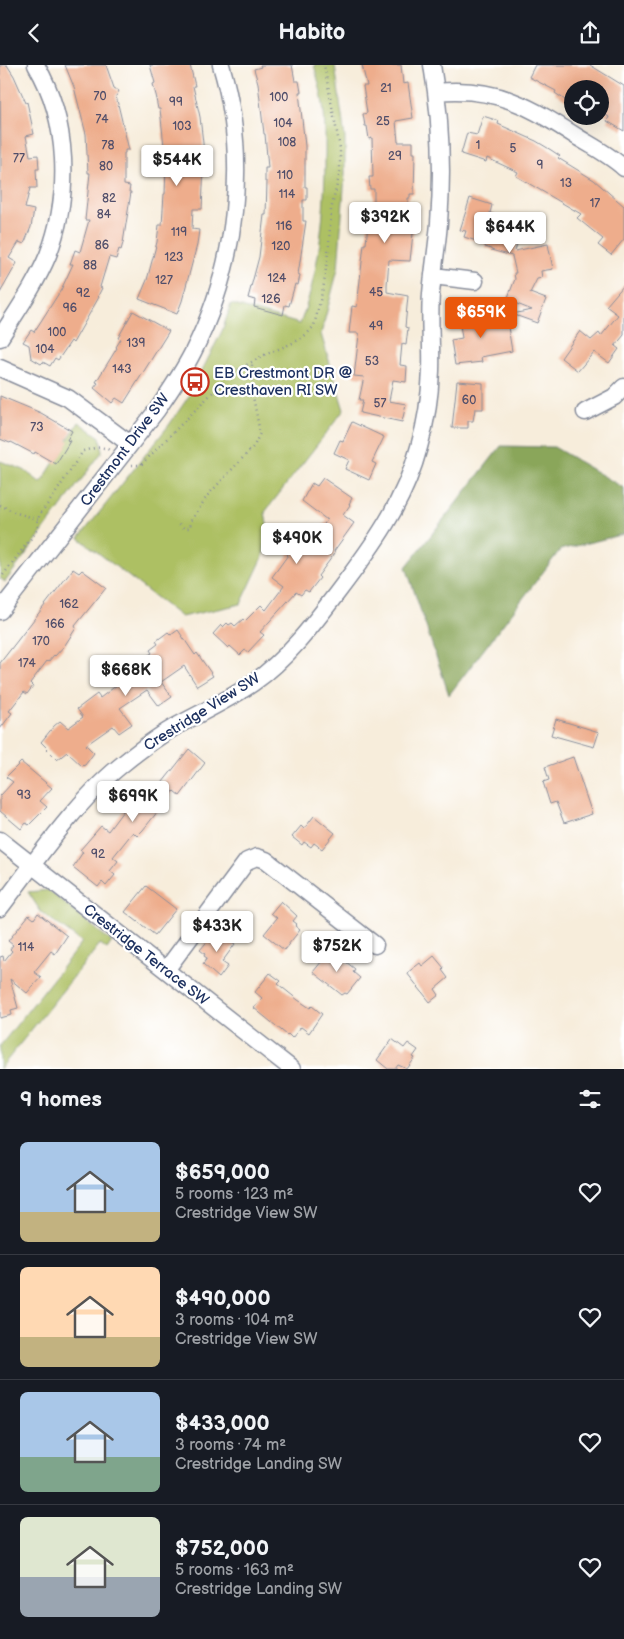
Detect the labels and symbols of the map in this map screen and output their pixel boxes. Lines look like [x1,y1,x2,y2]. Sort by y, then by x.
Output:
house number: 21 [380,81,392,96]
house number: 70 [94,89,106,104]
house number: 100 [270,90,288,105]
house number: 99 [169,95,183,110]
house number: 74 [95,112,109,127]
house number: 25 [376,114,390,129]
house number: 104 [273,116,293,131]
house number: 103 [172,119,192,134]
house number: 108 [278,135,296,150]
house number: 78 [102,138,114,153]
house number: 1 [476,138,480,153]
house number: 5 [510,141,517,156]
pin: $544K [142,145,212,187]
house number: 29 [388,149,402,164]
house number: 77 [13,151,25,166]
house number: 9 [537,158,544,173]
house number: 80 [99,159,113,174]
house number: 110 [277,168,293,183]
house number: 13 [560,176,572,191]
house number: 114 [279,187,296,202]
house number: 82 [102,191,116,206]
house number: 17 [590,196,600,211]
pin: $392K [350,201,420,244]
house number: 84 [97,207,112,222]
pin: $644K [475,211,545,254]
house number: 116 [276,219,292,234]
house number: 119 [171,225,187,240]
house number: 86 [95,238,109,253]
house number: 120 [272,239,290,254]
house number: 123 [165,250,183,265]
house number: 88 [83,258,97,273]
house number: 124 [268,271,287,286]
house number: 127 [155,273,173,288]
house number: 45 [369,285,383,300]
house number: 92 [76,286,90,301]
house number: 126 [261,292,281,307]
pin: $659K [446,297,516,339]
house number: 96 [63,301,77,316]
house number: 49 [369,319,383,334]
house number: 100 [48,325,66,340]
house number: 139 [127,336,146,351]
house number: 104 [35,342,55,357]
house number: 53 [365,354,379,369]
house number: 143 [112,362,132,377]
place label: EB Crestmont DR @ Cresthaven RI SW [214,364,353,400]
bus stop icon: EB Crestmont DR @ Cresthaven RI SW [180,367,210,397]
street label: Crestmont Drive SW [76,390,174,510]
house number: 60 [462,393,476,408]
house number: 57 [374,396,386,411]
house number: 73 [30,420,44,435]
pin: $490K [262,523,332,565]
house number: 162 [59,597,79,612]
house number: 166 [45,617,65,632]
house number: 170 [32,634,50,649]
pin: $668K [91,655,161,697]
house number: 174 [18,656,37,671]
street label: Crestridge View SW [140,668,264,755]
pin: $699K [98,781,168,823]
house number: 93 [17,788,31,803]
house number: 92 [91,847,105,862]
street label: Crestridge Terrace SW [79,900,213,1010]
pin: $433K [182,911,252,953]
pin: $752K [302,931,372,973]
house number: 114 [18,940,35,955]

